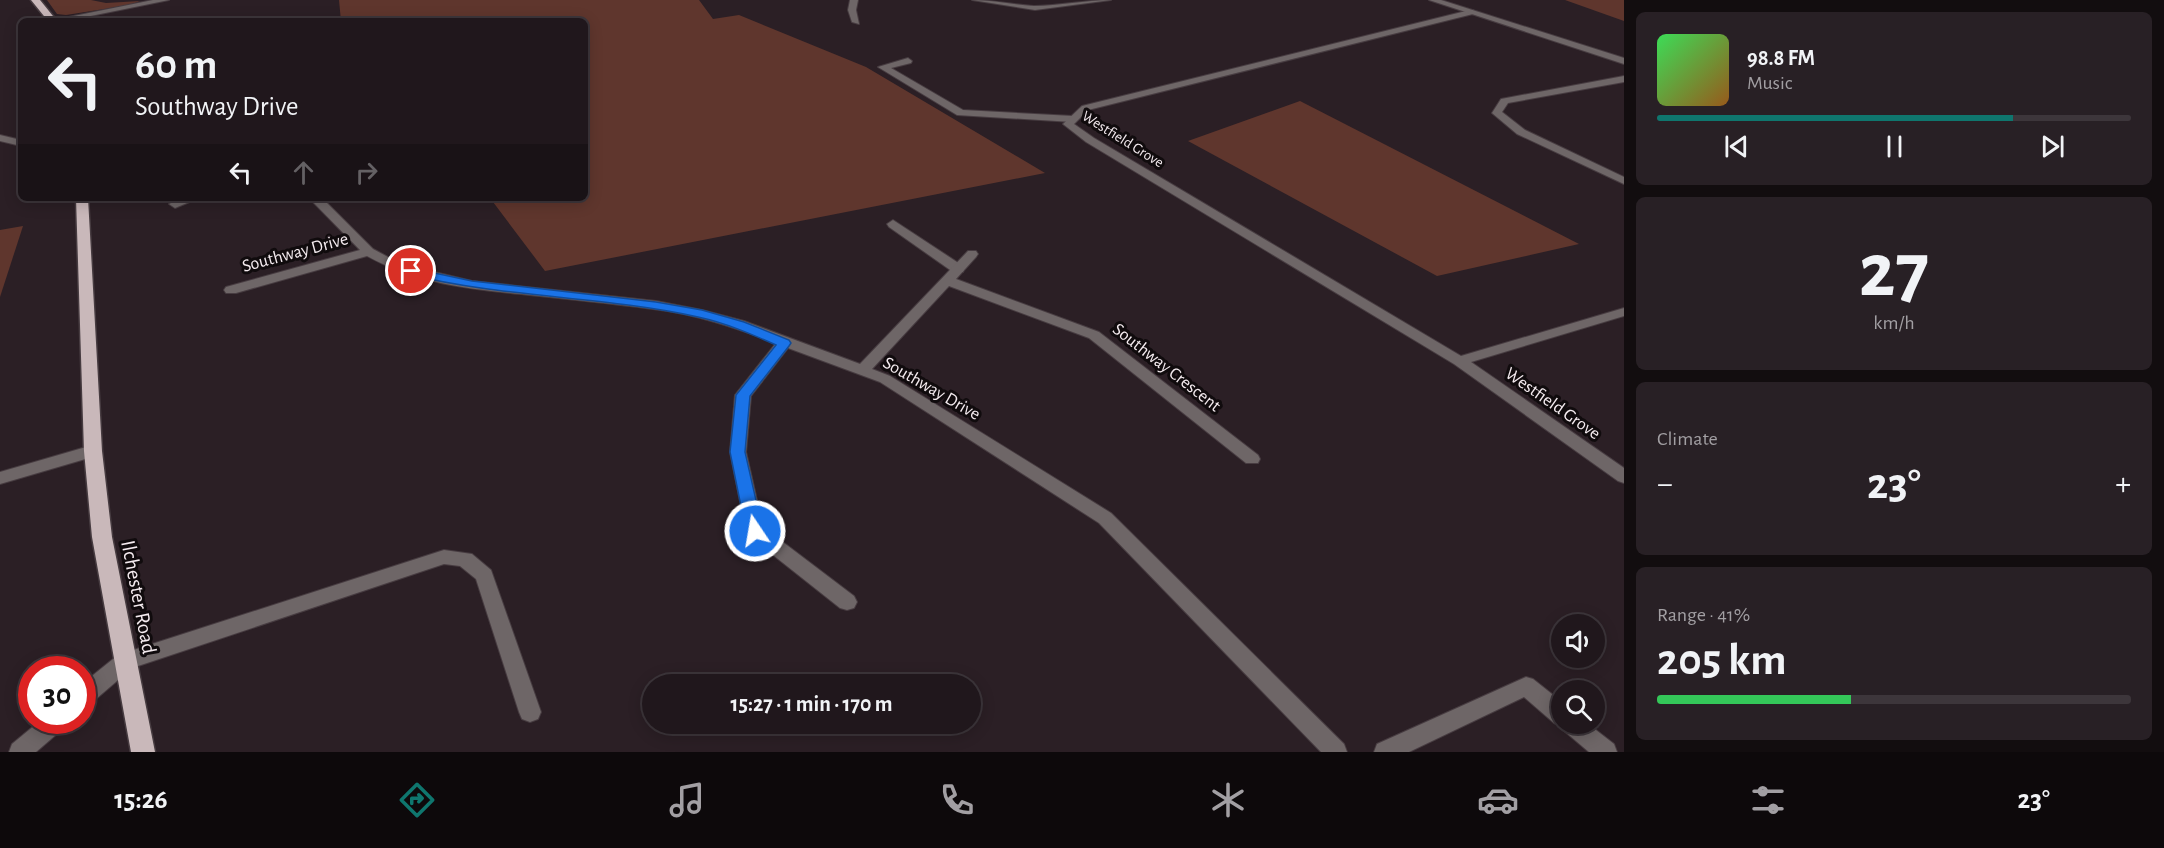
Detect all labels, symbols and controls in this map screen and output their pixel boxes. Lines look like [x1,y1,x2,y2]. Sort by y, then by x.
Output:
icon: left [36,42,114,120]
text: 60 m [135,44,217,86]
text: 98.8 FM [1747,47,1815,69]
text: Music [1747,73,1793,93]
text: Southway Drive [135,93,298,120]
street label: Westfield Grove [1079,108,1166,170]
icon: previous [1720,130,1753,163]
icon: pause [1878,130,1911,163]
icon: next [2036,130,2069,163]
icon: left [224,156,257,189]
icon: ahead [287,156,320,189]
icon: right [350,156,383,189]
street label: Southway Drive [240,230,350,276]
text: 27 [1859,233,1929,311]
pin [385,245,436,296]
icon: arrive [394,254,427,287]
text: km/h [1873,313,1915,333]
street label: Southway Crescent [1109,320,1224,416]
street label: Southway Drive [880,354,983,424]
street label: Westfield Grove [1502,364,1603,443]
text: Climate [1657,429,1718,449]
text: 23° [1867,462,1921,507]
text: − [1657,468,1673,501]
text: + [2115,468,2131,501]
position arrow [723,499,787,563]
street label: Ilchester Road [117,538,160,656]
text: Range · 41% [1657,605,1750,625]
map controls [1551,614,1605,734]
button: sound [1551,614,1605,668]
text: 205 km [1657,638,1786,683]
speed limit sign: 30 [18,656,96,734]
button: search [1551,680,1605,734]
text: 15:27 · 1 min · 170 m [730,693,893,715]
icon: directions [396,779,438,821]
icon: music [666,779,708,821]
icon: phone [936,779,978,821]
icon: climate [1207,779,1249,821]
icon: car [1477,779,1519,821]
icon: filters [1747,779,1789,821]
text: 15:26 [114,786,167,813]
text: 23° [2018,786,2050,813]

